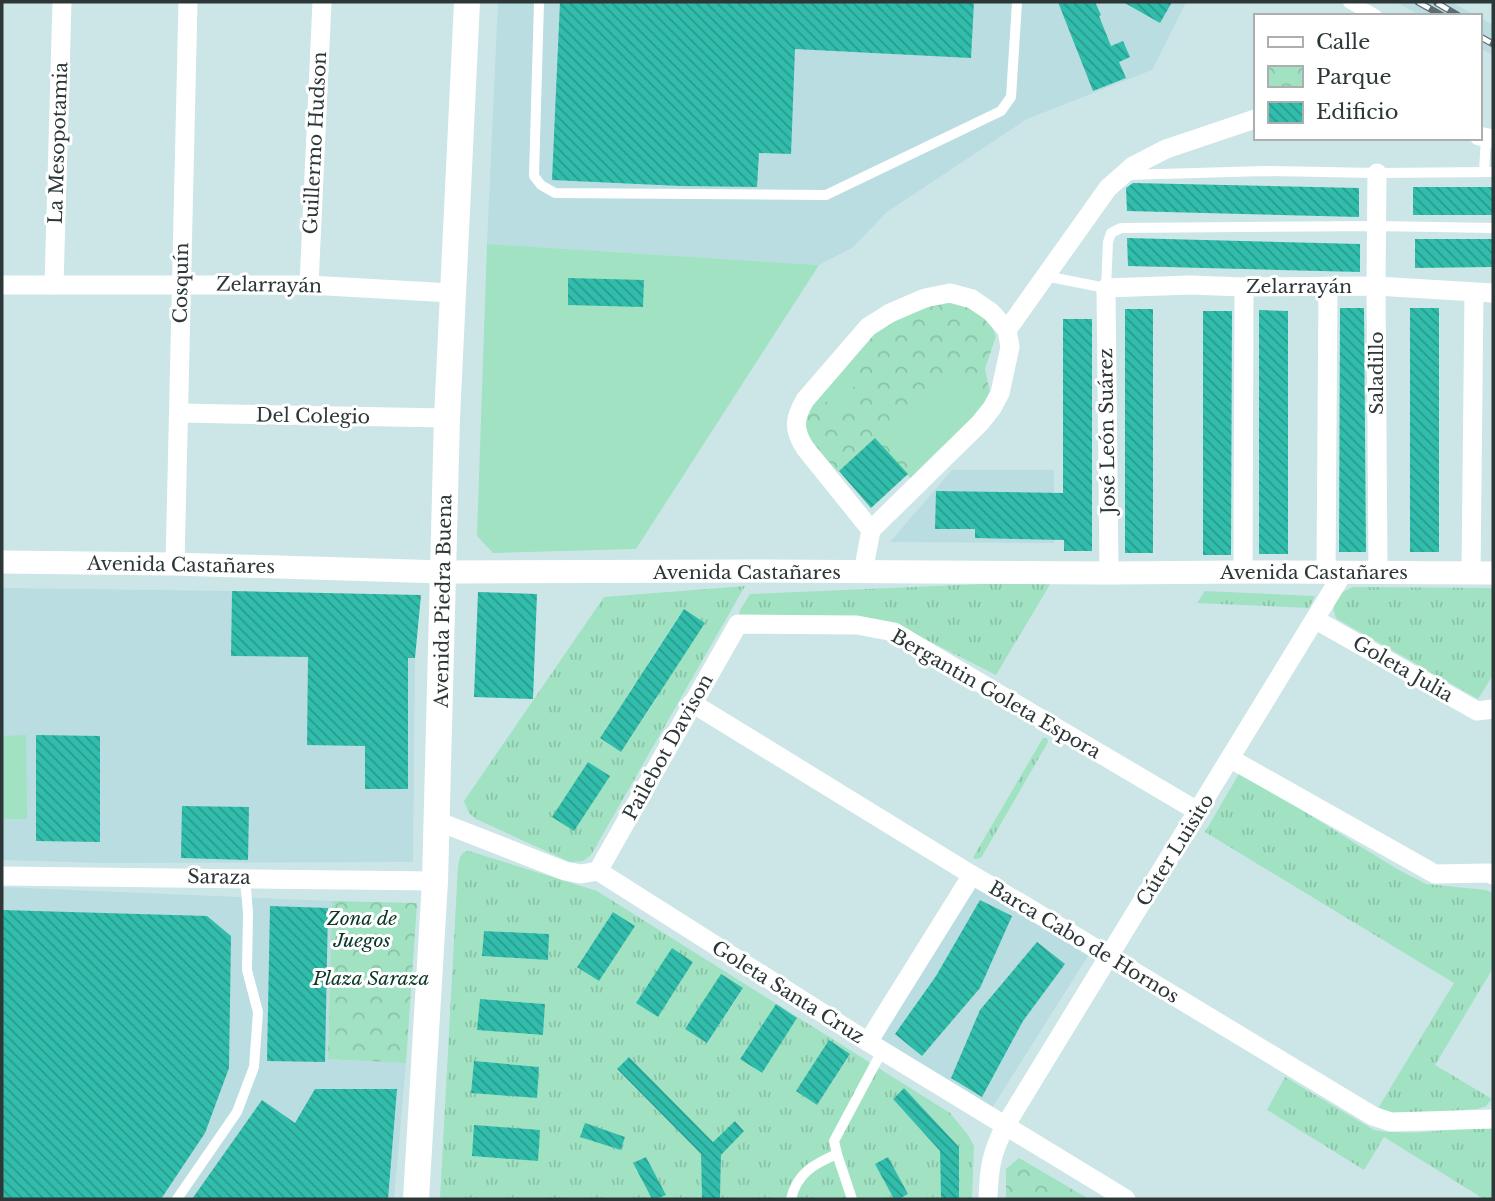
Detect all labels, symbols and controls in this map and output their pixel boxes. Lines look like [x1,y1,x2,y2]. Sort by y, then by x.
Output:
legend [1254,14,1481,140]
text: Calle [1316,29,1370,55]
street label: Guillermo Hudson [299,51,331,235]
street label: La Mesopotamia [44,61,72,224]
text: Parque [1316,64,1391,90]
text: Edificio [1316,99,1398,125]
street label: Cosquín [169,242,193,324]
street label: Zelarrayán [216,273,322,297]
street label: Zelarrayán [1246,275,1352,298]
street label: Saladillo [1365,331,1388,415]
street label: José León Suárez [1094,348,1120,517]
street label: Del Colegio [256,404,370,428]
street label: Avenida Piedra Buena [430,494,456,709]
street label: Avenida Castañares [86,552,275,578]
street label: Avenida Castañares [652,561,841,584]
street label: Avenida Castañares [1219,561,1408,584]
street label: Bergantin Goleta Espora [887,625,1105,764]
street label: Goleta Julia [1349,631,1458,707]
street label: Pailebot Davison [618,670,718,824]
street label: Cúter Luisito [1131,790,1219,910]
street label: Saraza [187,865,251,889]
street label: Barca Cabo de Hornos [985,876,1183,1008]
park label: Zona de Juegos [326,907,397,952]
street label: Goleta Santa Cruz [708,936,868,1048]
park label: Plaza Saraza [312,967,430,990]

